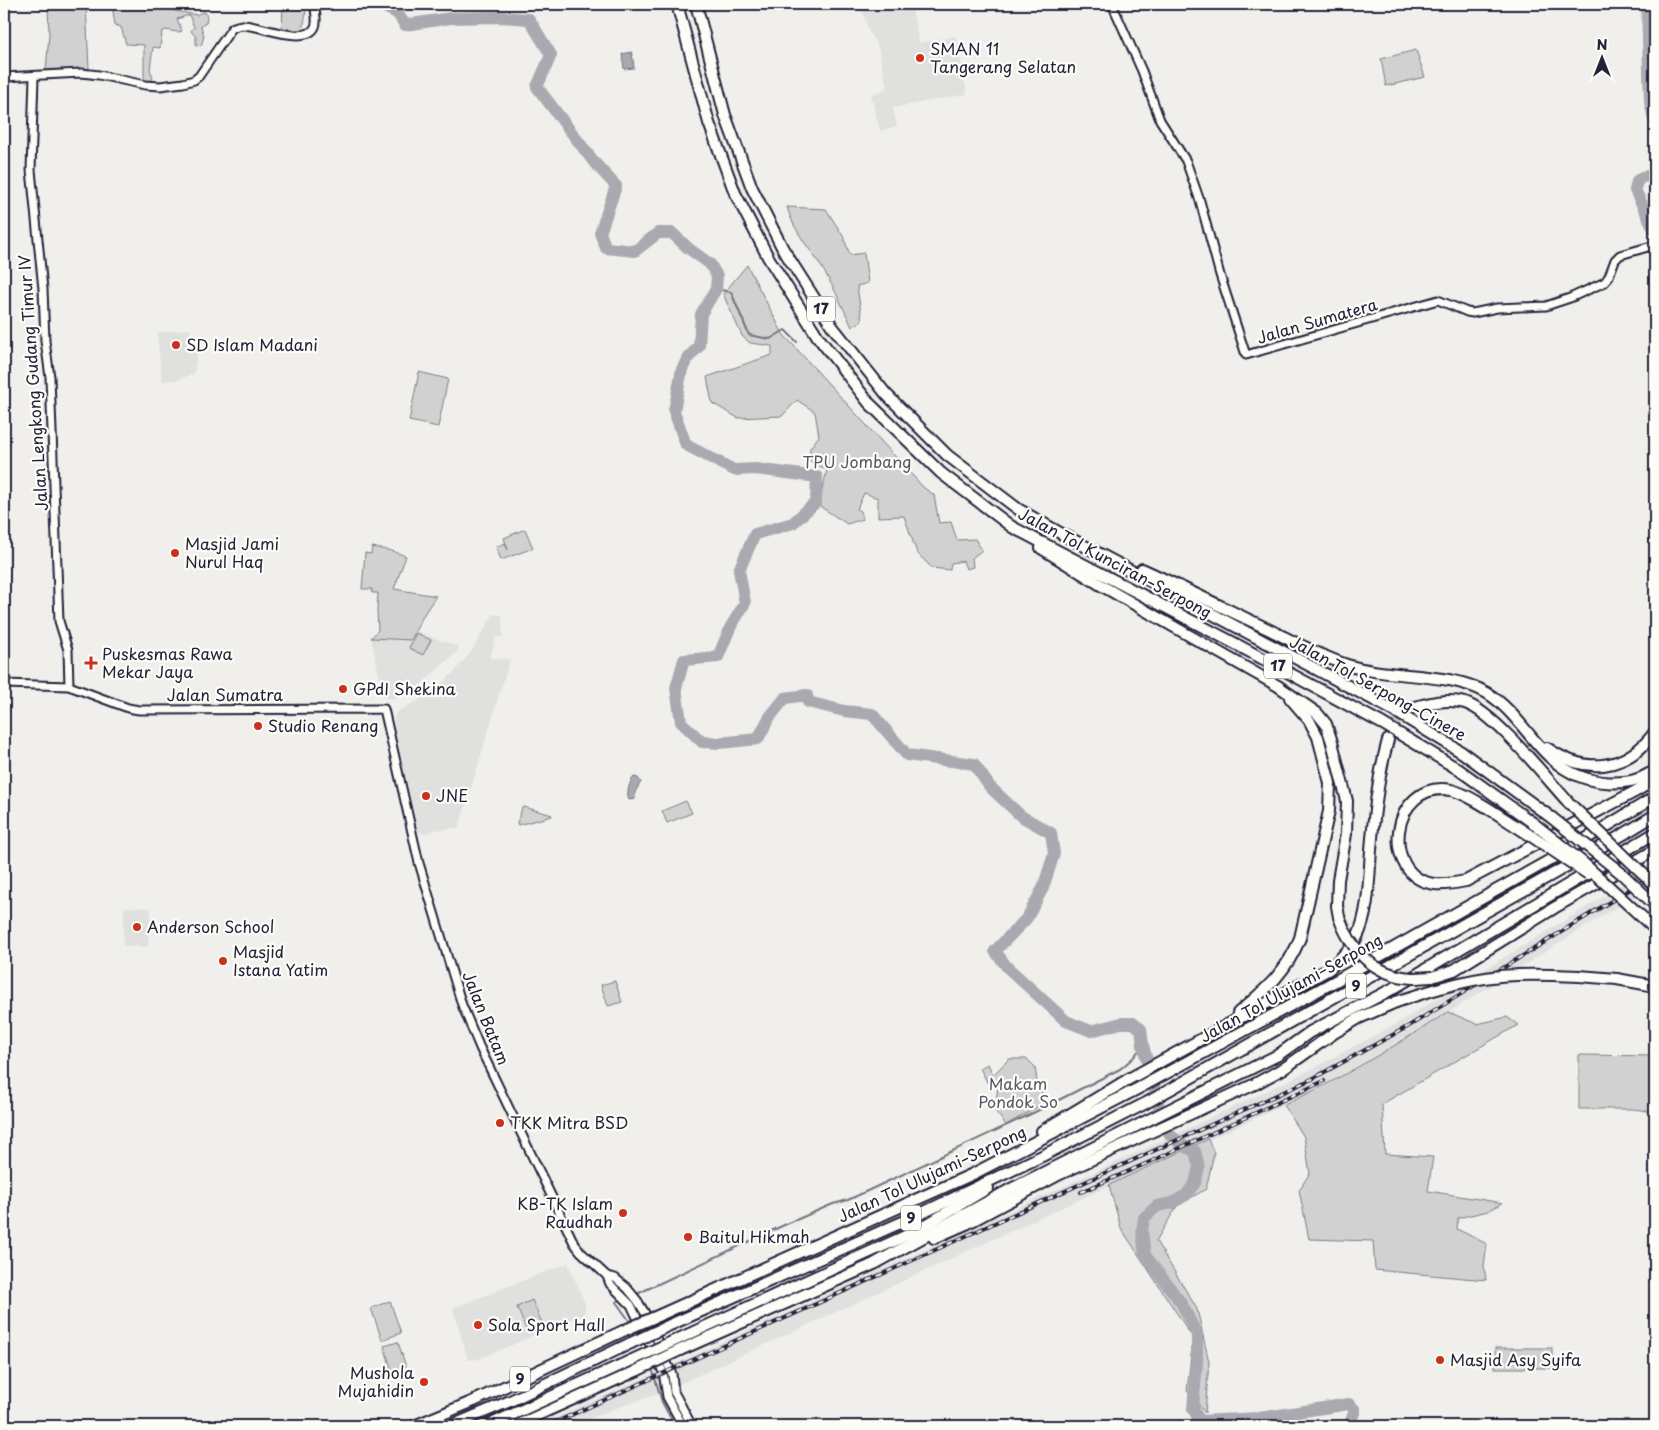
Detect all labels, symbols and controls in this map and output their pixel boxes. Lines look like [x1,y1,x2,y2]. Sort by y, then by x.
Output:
north arrow [1576,32,1626,82]
text: N [1596,34,1608,55]
place label: SMAN 11 Tangerang Selatan [930,36,1076,78]
marker: SMAN 11 Tangerang Selatan [914,52,926,64]
street label: Jalan Lengkong Gudang Timur IV [11,254,53,512]
street label: Jalan Sumatera [1254,291,1380,349]
road number: 17 [807,296,835,322]
place label: SD Islam Madani [186,332,318,356]
marker: SD Islam Madani [170,339,182,351]
park label: TPU Jombang [803,449,911,473]
street label: Jalan Tol Kunciran–Serpong [1014,501,1217,623]
place label: Masjid Jami Nurul Haq [185,531,279,573]
marker: Masjid Jami Nurul Haq [169,547,181,559]
street label: Jalan Tol Serpong–Cinere [1286,629,1471,746]
place label: Puskesmas Rawa Mekar Jaya [102,641,233,683]
road number: 17 [1264,654,1292,678]
marker: Puskesmas Rawa Mekar Jaya [84,656,98,670]
place label: GPdI Shekina [353,676,456,700]
street label: Jalan Sumatra [167,682,283,706]
marker: GPdI Shekina [337,683,349,695]
place label: Studio Renang [268,713,379,737]
marker: Studio Renang [252,720,264,732]
place label: JNE [436,783,468,807]
marker: JNE [420,790,432,802]
place label: Anderson School [147,914,274,938]
marker: Anderson School [131,921,143,933]
street label: Jalan Tol Ulujami–Serpong [1195,927,1386,1047]
place label: Masjid Istana Yatim [233,939,328,981]
marker: Masjid Istana Yatim [217,955,229,967]
street label: Jalan Batam [457,967,517,1068]
road number: 9 [1346,974,1366,998]
park label: Makam Pondok So [978,1071,1058,1113]
place label: TKK Mitra BSD [510,1110,628,1134]
marker: TKK Mitra BSD [494,1117,506,1129]
street label: Jalan Tol Ulujami–Serpong [833,1119,1030,1227]
place label: KB-TK Islam Raudhah [517,1191,613,1233]
road number: 9 [901,1206,921,1230]
marker: KB-TK Islam Raudhah [617,1207,629,1219]
place label: Baitul Hikmah [698,1224,810,1248]
marker: Baitul Hikmah [682,1231,694,1243]
place label: Sola Sport Hall [488,1312,605,1336]
marker: Sola Sport Hall [472,1319,484,1331]
place label: Masjid Asy Syifa [1450,1347,1581,1371]
marker: Masjid Asy Syifa [1434,1354,1446,1366]
place label: Mushola Mujahidin [337,1360,414,1402]
road number: 9 [510,1366,530,1392]
marker: Mushola Mujahidin [418,1376,430,1388]

